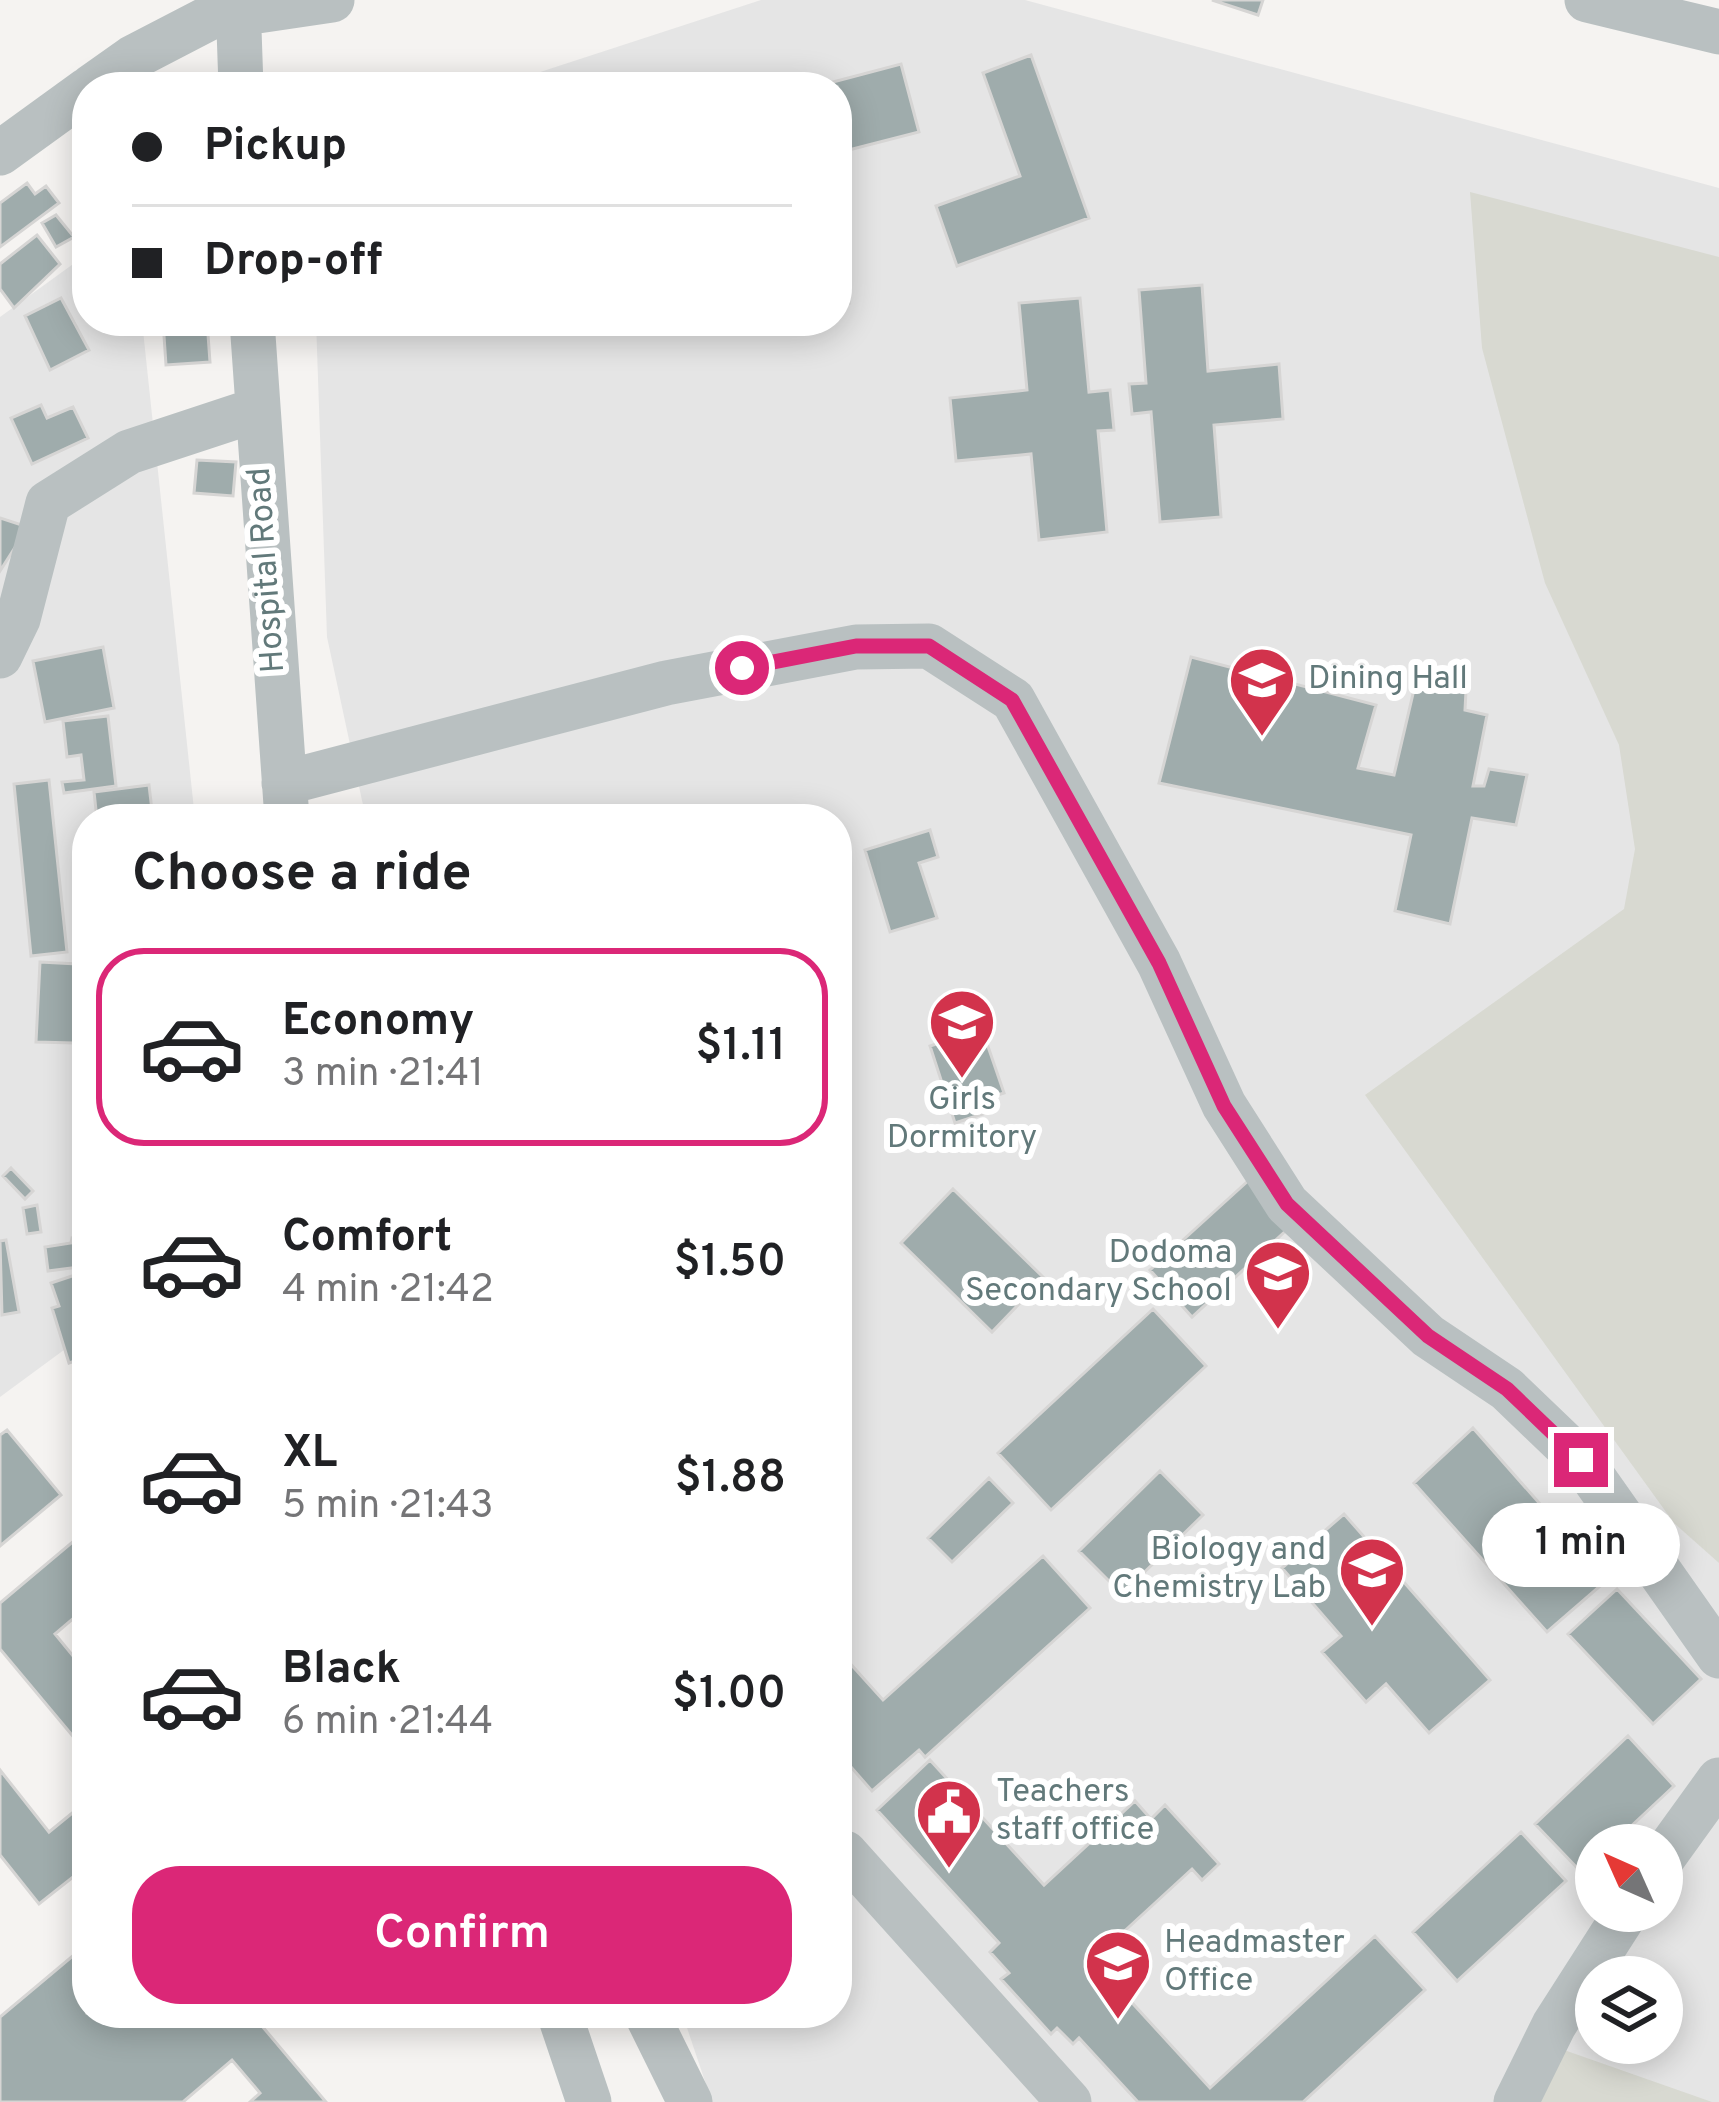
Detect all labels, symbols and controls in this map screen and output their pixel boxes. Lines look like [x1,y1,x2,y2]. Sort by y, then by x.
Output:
text: Pickup [204,119,347,176]
text: Drop-off [204,234,383,291]
street label: Hospital Road [240,466,296,674]
route start [715,641,769,695]
school or university icon: Dining Hall [1227,645,1297,739]
place label: Dining Hall [1308,659,1468,701]
text: Choose a ride [132,841,472,910]
school or university icon: Girls Dormitory [927,987,997,1081]
icon: car [138,993,246,1101]
text: Economy [282,994,474,1051]
text: $1.11 [696,1019,786,1076]
text: 3 min · 21:41 [282,1051,484,1100]
place label: Girls Dormitory [887,1080,1037,1160]
icon: car [138,1209,246,1317]
text: Comfort [282,1210,452,1267]
place label: Dodoma Secondary School [965,1233,1232,1313]
text: $1.50 [674,1235,786,1292]
school or university icon: Dodoma Secondary School [1243,1238,1313,1332]
text: 4 min · 21:42 [282,1267,494,1316]
icon: car [138,1425,246,1533]
text: XL [282,1426,337,1483]
route end [1554,1433,1608,1487]
text: $1.88 [675,1451,786,1508]
text: 5 min · 21:43 [282,1483,494,1532]
callout: 1 min [1482,1502,1680,1586]
text: 1 min [1535,1520,1627,1569]
place label: Biology and Chemistry Lab [1112,1530,1326,1610]
school or university icon: Biology and Chemistry Lab [1337,1535,1407,1629]
icon: car [138,1641,246,1749]
text: Black [282,1642,401,1699]
text: $1.00 [672,1667,786,1724]
text: 6 min · 21:44 [282,1699,493,1748]
place label: Teachers staff office [996,1772,1154,1852]
public building icon: Teachers staff office [914,1777,984,1871]
north arrow [1575,1824,1683,1932]
map controls [1575,1824,1683,2064]
button: Confirm [132,1866,792,2004]
place label: Headmaster Office [1164,1923,1345,2003]
school or university icon: Headmaster Office [1083,1928,1153,2022]
button: layers [1575,1956,1683,2064]

